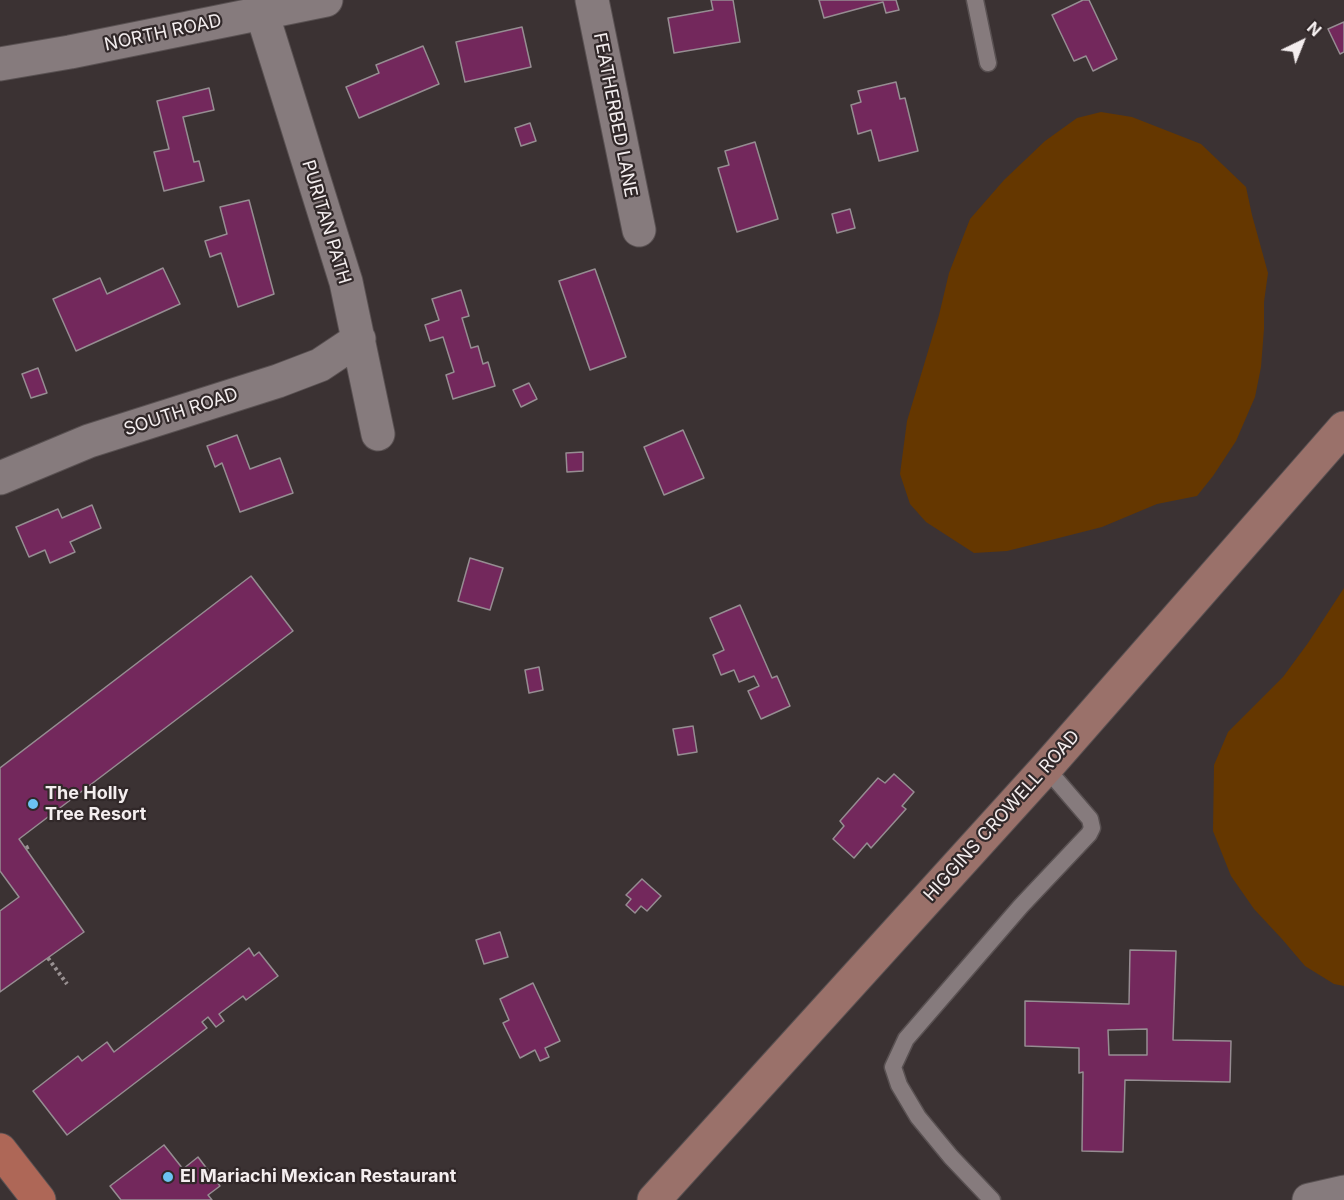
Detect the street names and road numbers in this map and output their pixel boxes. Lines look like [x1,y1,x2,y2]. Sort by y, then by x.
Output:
street label: NORTH ROAD [103,10,223,56]
street label: FEATHERBED LANE [588,31,642,199]
street label: PURITAN PATH [297,157,355,287]
street label: SOUTH ROAD [121,383,241,441]
street label: HIGGINS CROWELL ROAD [919,726,1085,906]

